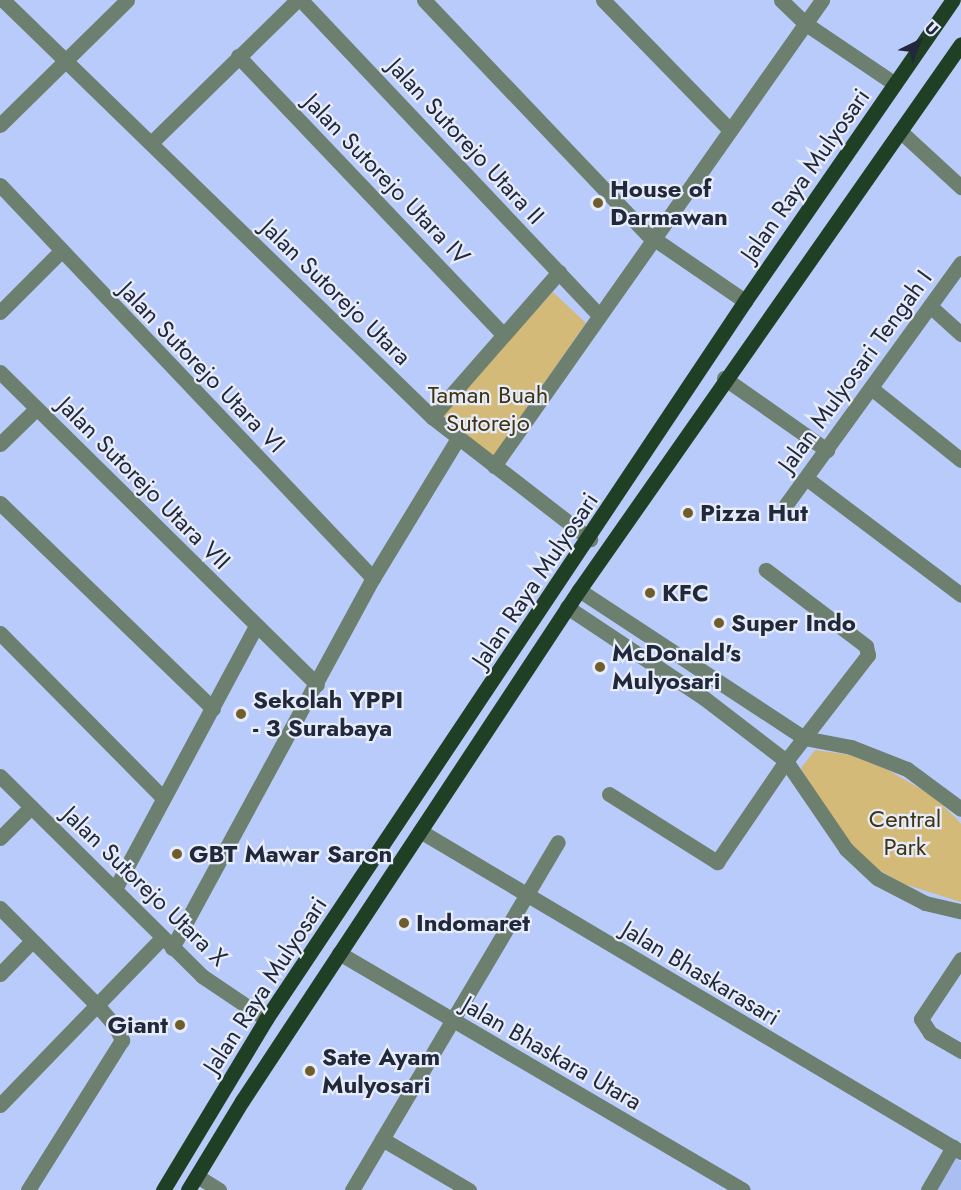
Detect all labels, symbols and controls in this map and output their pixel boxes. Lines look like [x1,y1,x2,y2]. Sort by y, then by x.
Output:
north arrow [889,12,949,72]
text: U [920,16,944,41]
street label: Jalan Sutorejo Utara II [382,52,550,230]
street label: Jalan Raya Mulyosari [734,83,876,267]
street label: Jalan Sutorejo Utara IV [298,88,476,270]
place label: House of Darmawan [610,175,728,231]
marker: House of Darmawan [591,196,605,210]
street label: Jalan Sutorejo Utara [255,213,417,371]
street label: Jalan Mulyosari Tengah I [772,264,938,478]
street label: Jalan Sutorejo Utara VI [113,276,291,458]
park label: Taman Buah Sutorejo [428,381,548,437]
street label: Jalan Sutorejo Utara VII [52,391,236,575]
street label: Jalan Raya Mulyosari [466,487,604,673]
place label: Pizza Hut [700,499,808,527]
marker: Pizza Hut [681,506,695,520]
place label: KFC [662,579,709,607]
marker: KFC [643,586,657,600]
place label: Super Indo [731,609,856,637]
marker: Super Indo [712,616,726,630]
place label: McDonald's Mulyosari [612,639,741,695]
marker: McDonald's Mulyosari [593,660,607,674]
place label: Sekolah YPPI - 3 Surabaya [253,686,403,742]
marker: Sekolah YPPI - 3 Surabaya [234,707,248,721]
street label: Jalan Sutorejo Utara X [57,800,233,972]
park label: Central Park [869,805,941,861]
place label: GBT Mawar Saron [189,840,392,868]
marker: GBT Mawar Saron [170,847,184,861]
street label: Jalan Raya Mulyosari [197,891,333,1079]
place label: Indomaret [416,909,530,937]
street label: Jalan Bhaskarasari [617,915,785,1031]
marker: Indomaret [397,916,411,930]
street label: Jalan Bhaskara Utara [457,990,647,1116]
place label: Giant [107,1011,168,1039]
marker: Giant [173,1018,187,1032]
place label: Sate Ayam Mulyosari [322,1043,440,1099]
marker: Sate Ayam Mulyosari [303,1064,317,1078]

